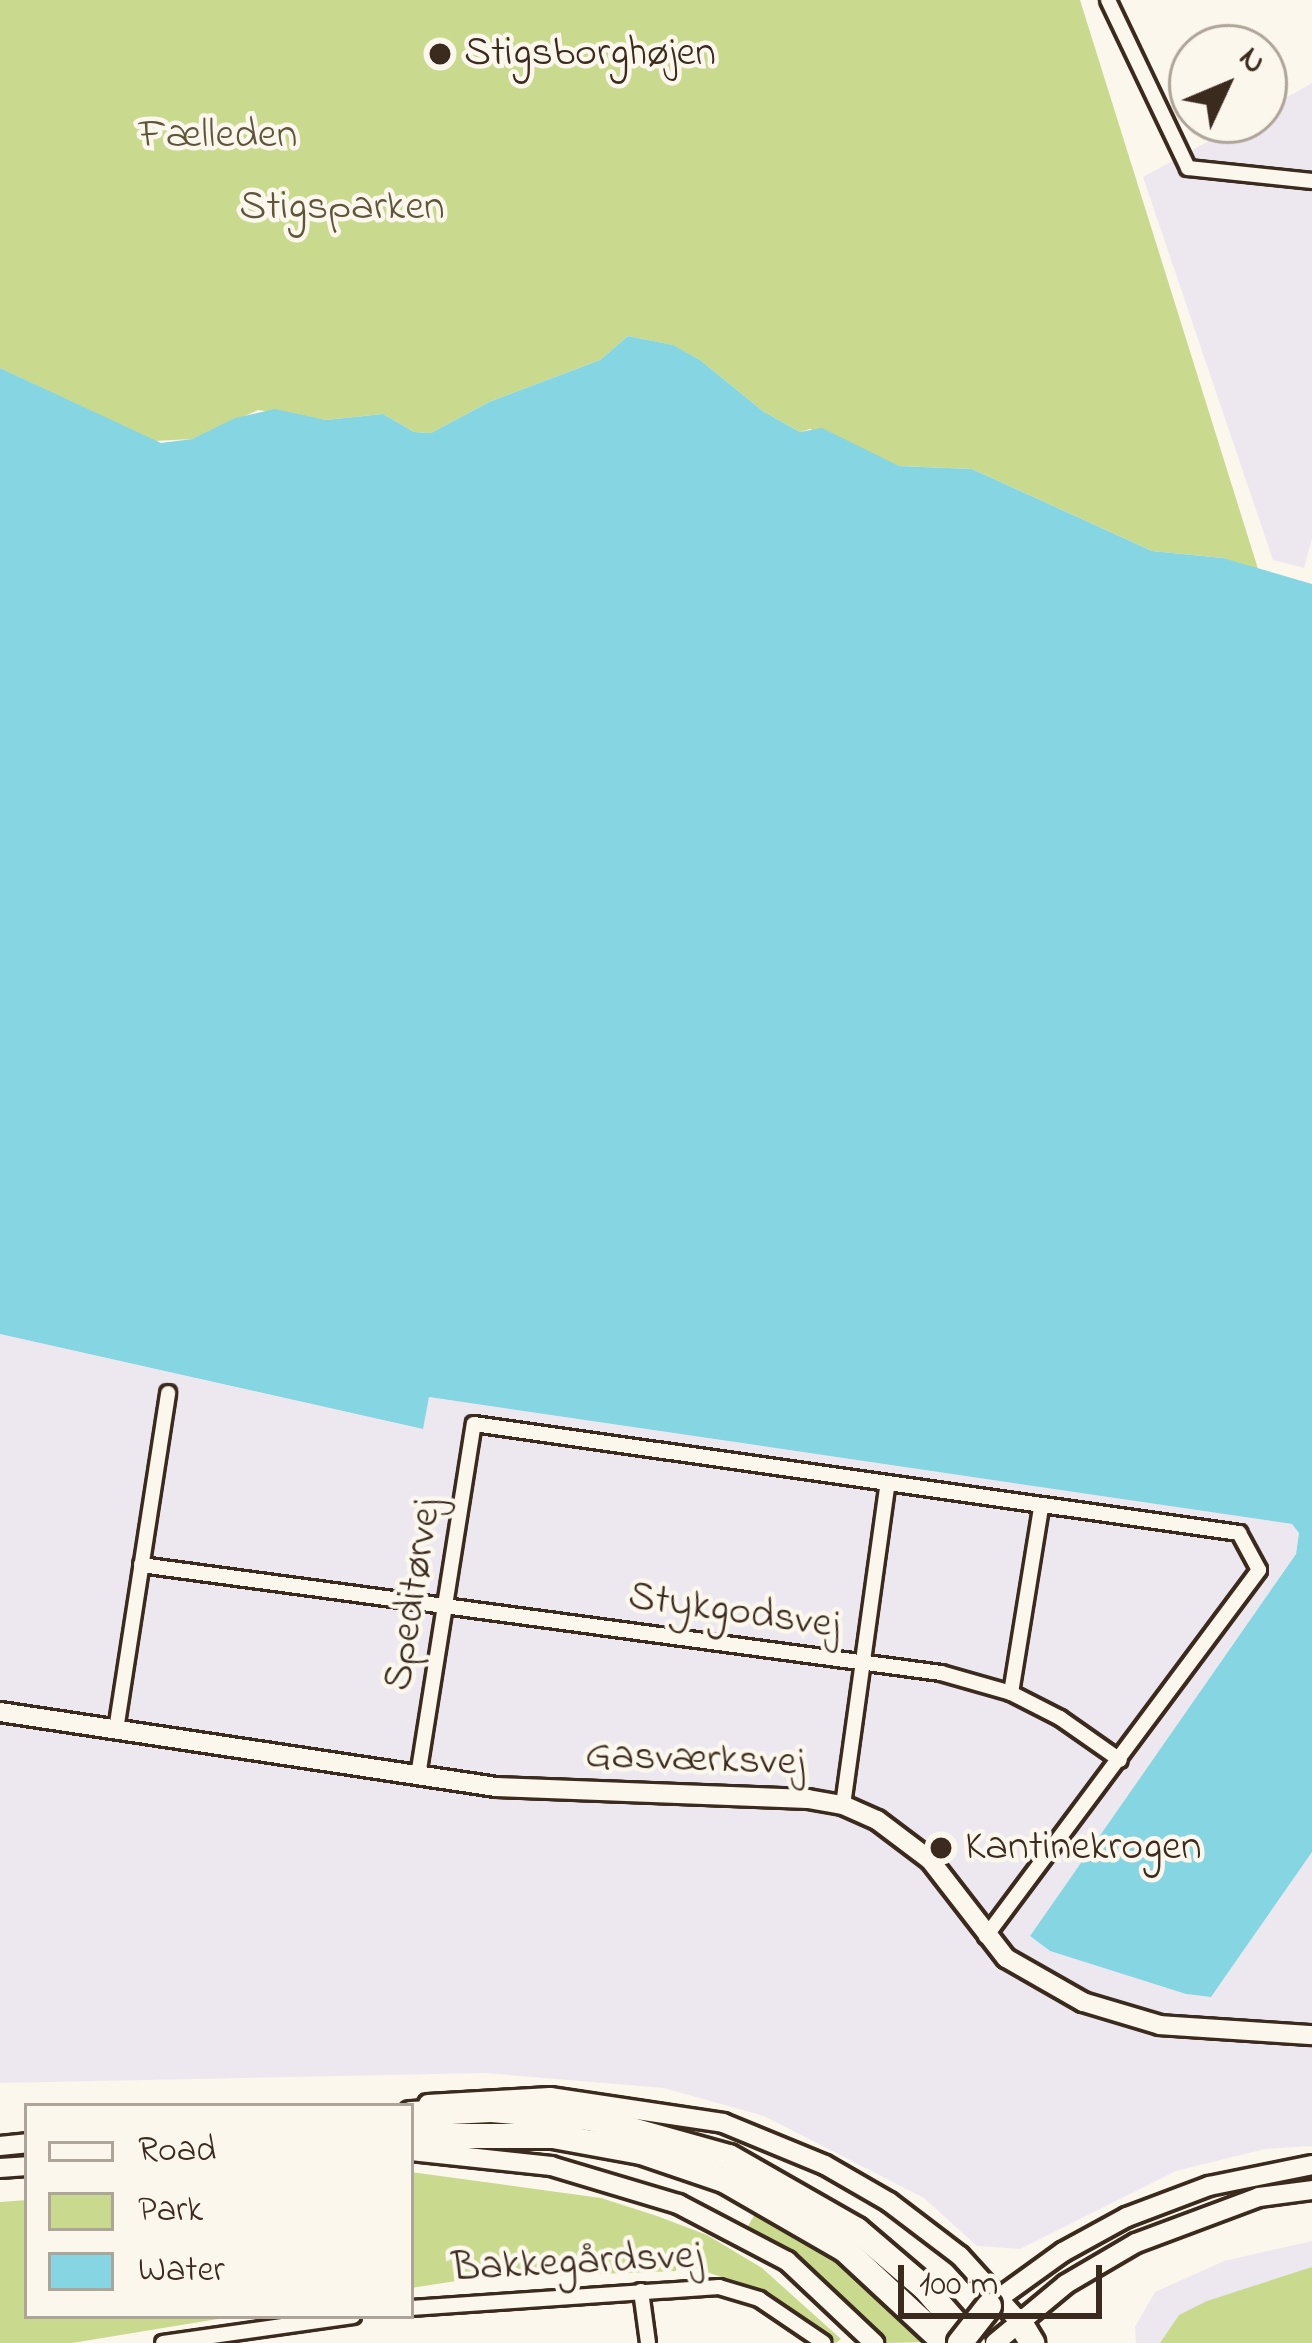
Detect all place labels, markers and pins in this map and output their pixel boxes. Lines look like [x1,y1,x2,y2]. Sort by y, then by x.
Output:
place label: Stigsborghøjen [464,29,716,79]
marker: Stigsborghøjen [427,41,453,67]
place label: Kantinekrogen [965,1823,1202,1873]
marker: Kantinekrogen [928,1835,954,1861]

